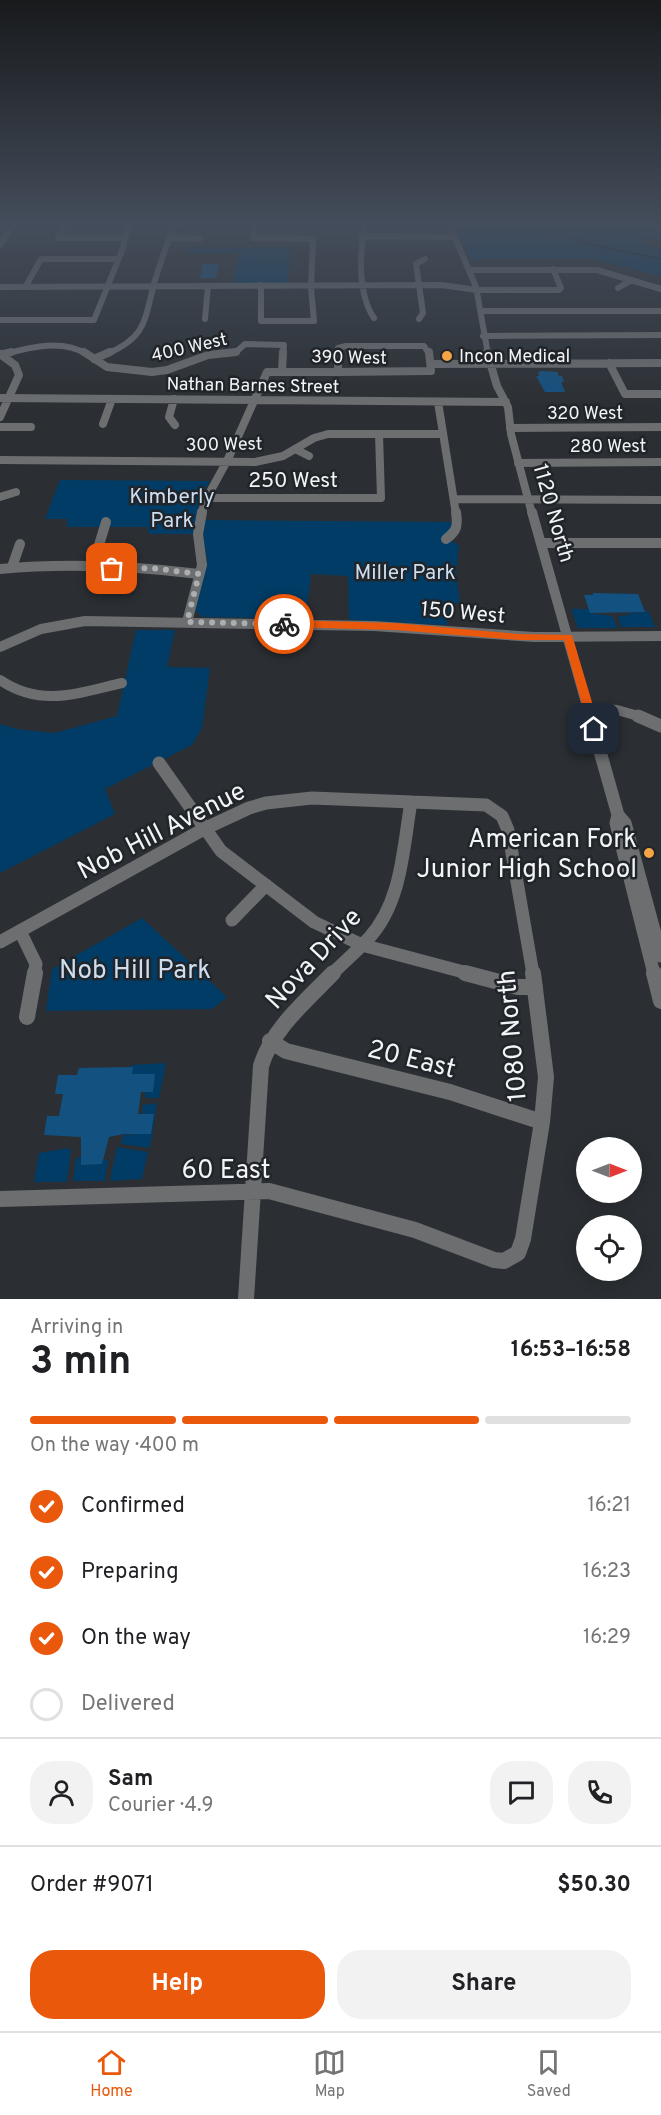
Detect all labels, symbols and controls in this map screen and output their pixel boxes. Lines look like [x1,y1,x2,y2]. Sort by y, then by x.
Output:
street label: 400 West [149,329,230,368]
street label: 390 West [311,346,387,371]
place label: Incon Medical [459,346,570,369]
marker: Incon Medical [440,349,454,363]
street label: Nathan Barnes Street [166,373,340,400]
street label: 320 West [547,403,623,426]
street label: 300 West [185,433,263,458]
street label: 280 West [570,436,646,459]
street label: 1120 North [526,461,579,566]
street label: 250 West [248,468,338,495]
park label: Kimberly Park [129,484,215,535]
pin [86,543,137,594]
icon: bag [95,552,128,585]
park label: Miller Park [354,560,456,587]
courier [254,594,314,654]
street label: 150 West [419,596,506,631]
icon: bike [268,608,301,641]
pin [568,703,619,754]
icon: home [577,712,610,745]
street label: Nob Hill Avenue [73,776,252,889]
place label: American Fork Junior High School [417,824,637,887]
marker: American Fork Junior High School [642,846,656,860]
street label: Nova Drive [259,902,370,1017]
park label: Nob Hill Park [59,955,211,988]
street label: 1080 North [491,969,536,1103]
street label: 20 East [364,1034,459,1087]
north arrow [576,1137,642,1203]
map controls [576,1137,642,1281]
street label: 60 East [181,1155,271,1188]
button: locate [576,1215,642,1281]
text: Arriving in [30,1315,123,1341]
text: 16:53–16:58 [511,1337,631,1364]
text: 3 min [30,1339,131,1388]
text: On the way · 400 m [30,1433,199,1459]
icon: check [30,1490,63,1523]
text: Confirmed [81,1493,185,1520]
text: 16:21 [587,1493,631,1519]
icon: check [30,1556,63,1589]
text: Preparing [81,1559,179,1586]
text: 16:23 [583,1559,631,1585]
icon: check [30,1622,63,1655]
text: On the way [81,1625,191,1652]
text: 16:29 [583,1625,631,1651]
text: Delivered [81,1691,175,1718]
button: person [30,1761,93,1824]
button: chat [490,1761,553,1824]
button: phone [568,1761,631,1824]
text: Sam [108,1766,153,1793]
text: Courier · 4.9 [108,1793,213,1819]
text: Order #9071 [30,1872,154,1899]
text: $50.30 [557,1872,631,1899]
button: Help [30,1950,325,2019]
button: Share [337,1950,631,2019]
tab: Home [90,2046,133,2102]
tab: Map [313,2046,346,2102]
tab: Saved [527,2046,571,2102]

